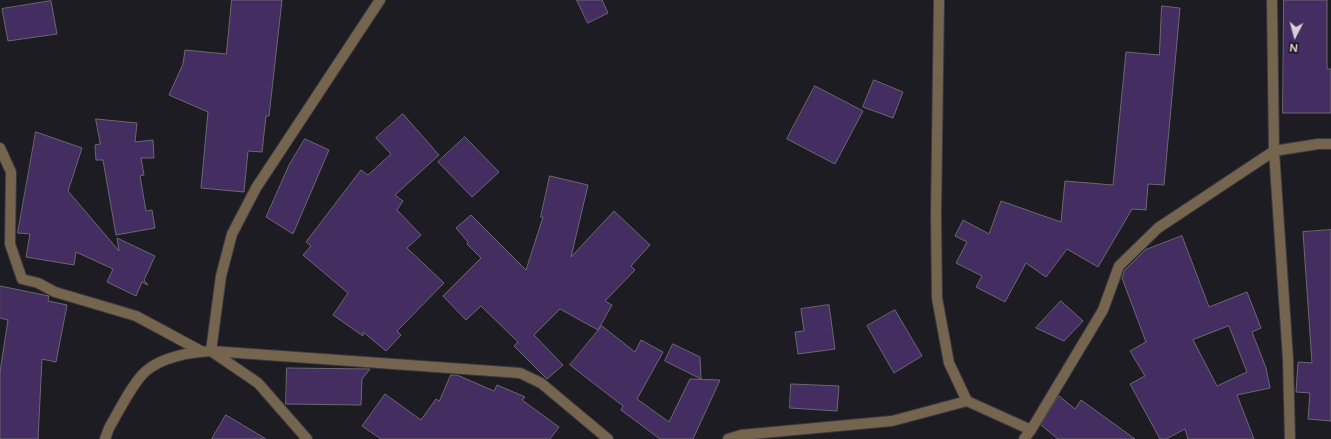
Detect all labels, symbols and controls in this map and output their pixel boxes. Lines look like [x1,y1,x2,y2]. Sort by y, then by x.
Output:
north arrow [1275,16,1315,56]
text: N [1289,42,1299,54]

